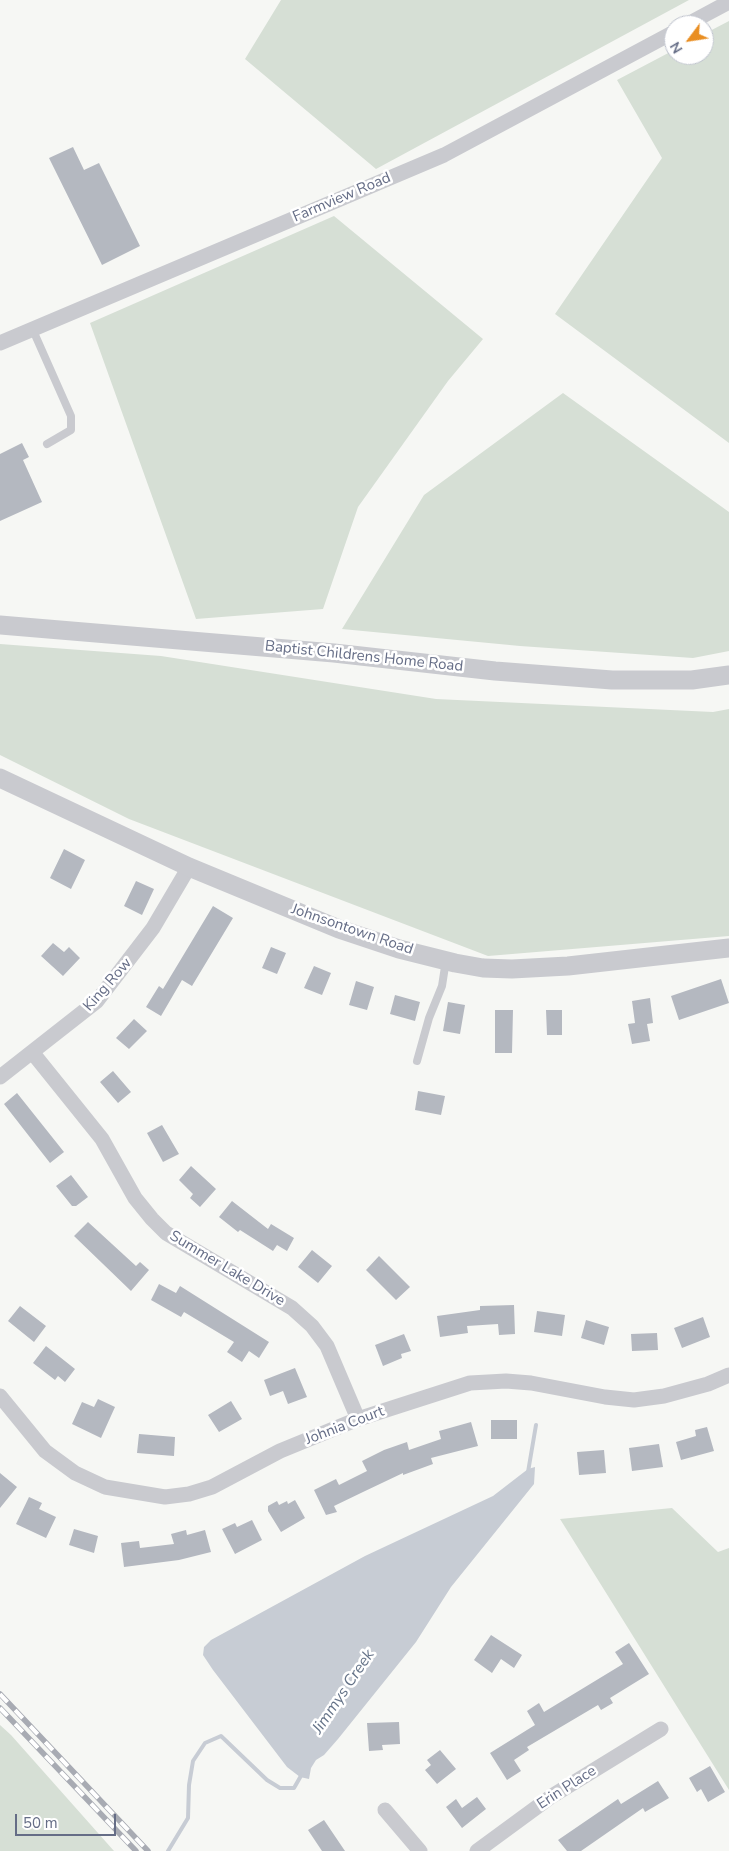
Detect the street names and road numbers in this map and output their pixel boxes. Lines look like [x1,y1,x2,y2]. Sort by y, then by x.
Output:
street label: Farmview Road [290,169,394,227]
street label: Baptist Childrens Home Road [264,638,464,676]
street label: Johnsontown Road [289,901,415,959]
street label: King Row [80,955,136,1015]
street label: Summer Lake Drive [166,1227,288,1311]
street label: Johnia Court [303,1403,387,1449]
street label: Erin Place [534,1762,600,1814]

